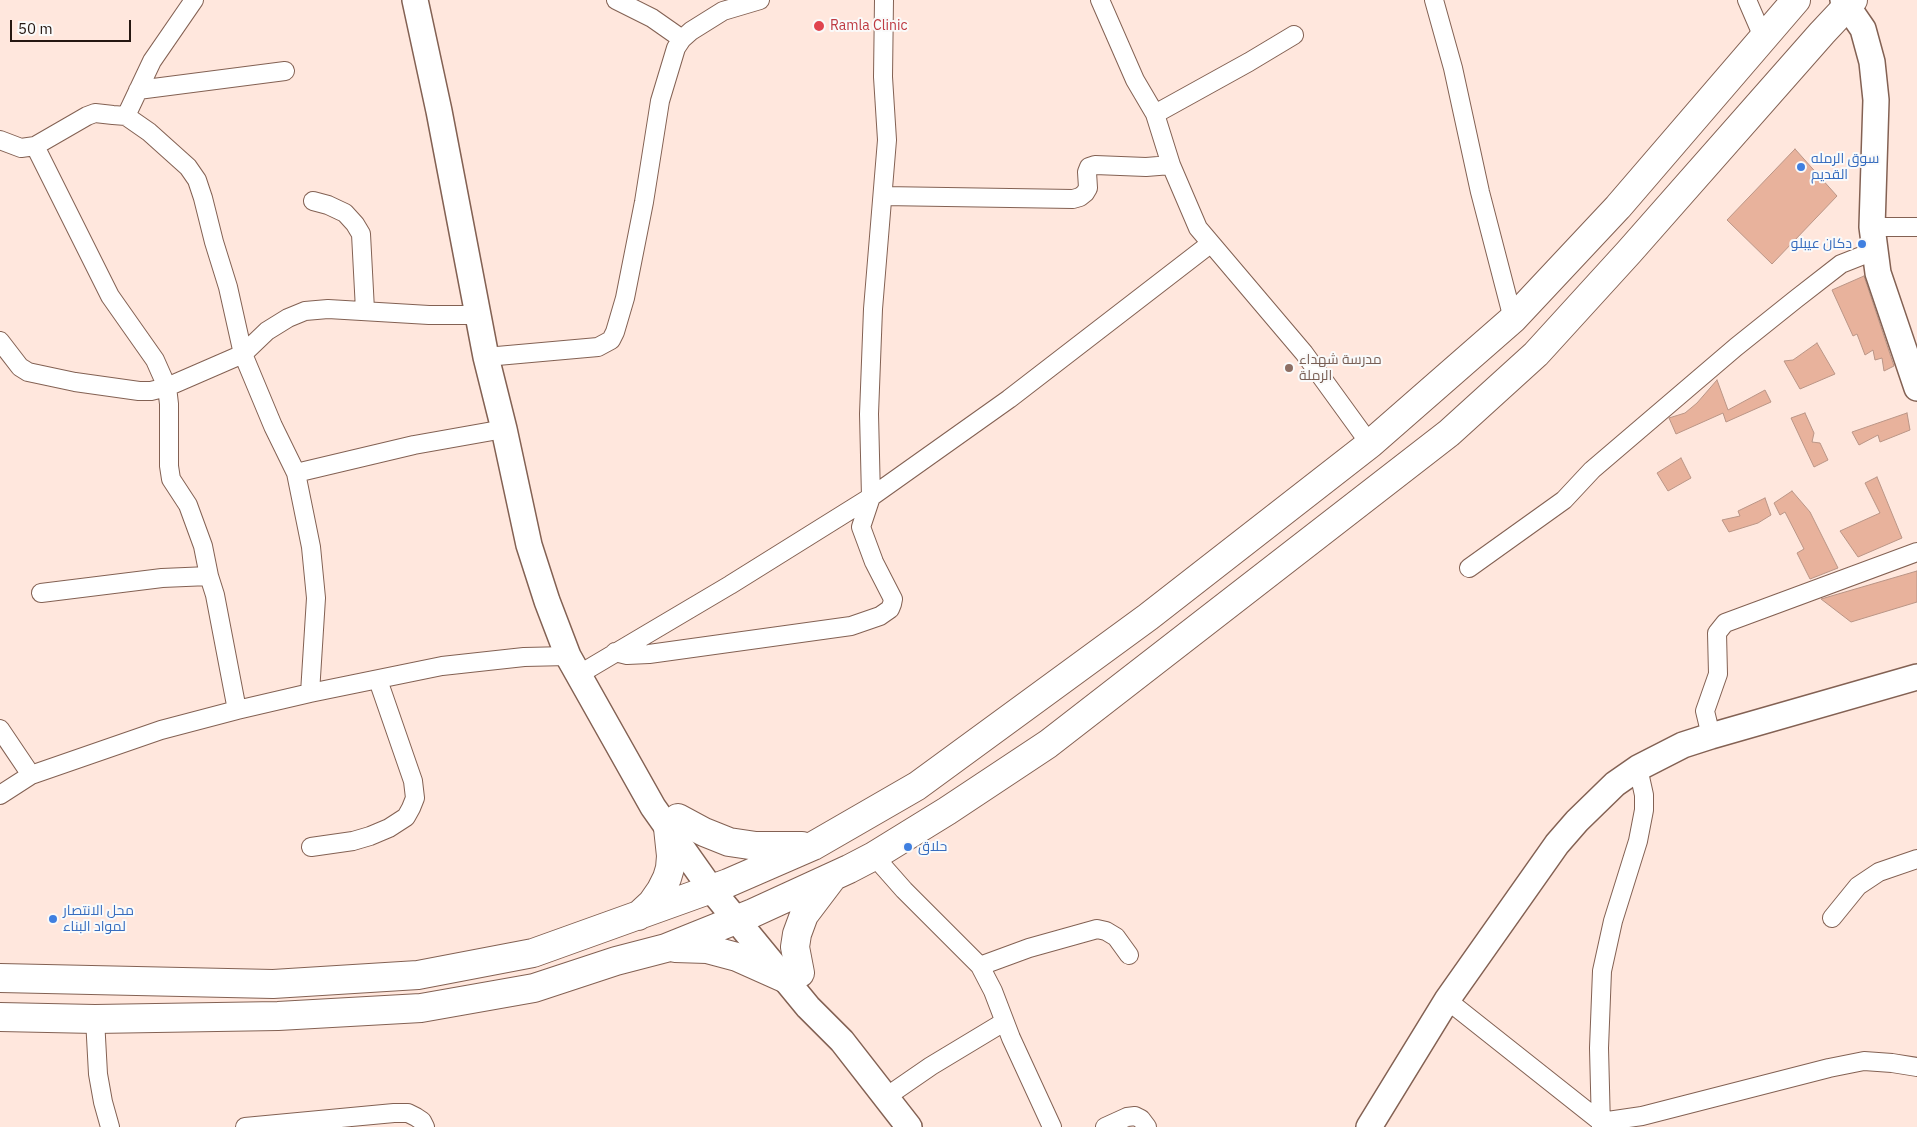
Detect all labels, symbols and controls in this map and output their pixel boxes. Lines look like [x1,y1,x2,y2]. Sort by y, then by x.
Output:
scale bar [12,10,134,42]
place label: Ramla Clinic [830,18,908,34]
text: 50 m [18,19,53,38]
marker: Ramla Clinic [812,19,826,33]
place label: سوق الرمله القديم [1811,151,1879,184]
marker: سوق الرمله القديم [1795,161,1807,173]
place label: دكان عيبلو [1791,236,1852,252]
marker: دكان عيبلو [1856,238,1868,250]
place label: مدرسة شهداء الرملة [1299,352,1382,384]
marker: مدرسة شهداء الرملة [1283,362,1295,374]
place label: حلاق [918,839,947,855]
marker: حلاق [902,841,914,853]
place label: محل الانتصار لمواد البناء [63,903,134,936]
marker: محل الانتصار لمواد البناء [47,913,59,925]

